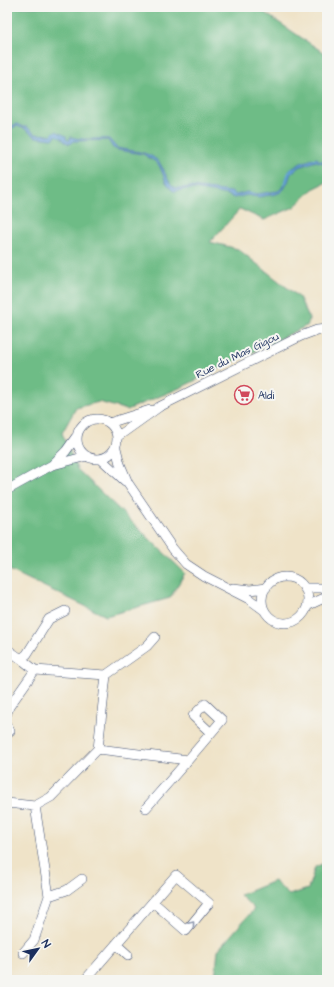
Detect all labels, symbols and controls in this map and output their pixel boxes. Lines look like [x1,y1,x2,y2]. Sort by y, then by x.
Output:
street label: Rue du Mas Gigou [193,329,282,383]
supermarket icon: Aldi [233,384,255,406]
place label: Aldi [258,388,274,403]
one-way arrow [187,921,194,928]
north arrow [18,929,58,969]
text: N [38,937,54,951]

